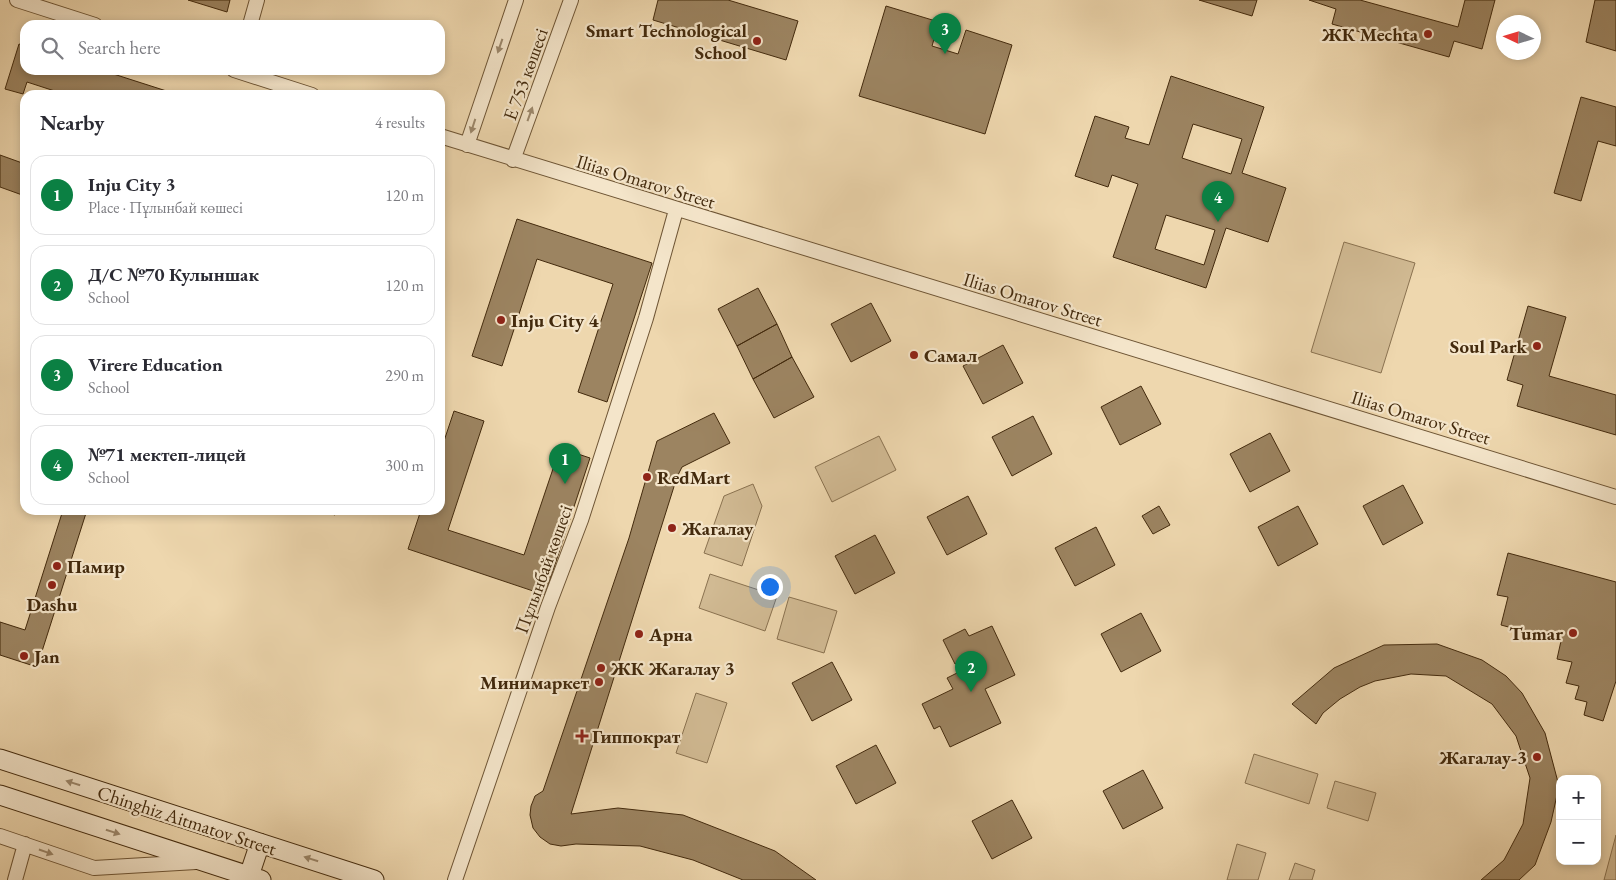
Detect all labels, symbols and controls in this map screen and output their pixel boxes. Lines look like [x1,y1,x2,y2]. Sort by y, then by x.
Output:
pin: 3 [929,13,961,54]
north arrow [1496,15,1541,60]
place label: Smart Technological School [586,18,748,65]
search box [20,20,445,75]
place label: ЖК Mechta [1321,22,1419,47]
street label: Е 753 көшесі [497,24,554,124]
marker: ЖК Mechta [1422,28,1434,40]
icon: search [38,34,66,62]
text: Search here [78,35,160,60]
marker: Smart Technological School [751,35,763,47]
one-way arrow [496,39,504,54]
one-way arrow [526,106,534,121]
text: Nearby [40,109,104,136]
text: 4 results [375,112,425,133]
one-way arrow [469,118,476,133]
street label: Iliias Omarov Street [573,148,718,214]
text: Inju City 3 [88,172,176,197]
pin: 4 [1202,181,1234,222]
text: 1 [53,185,61,206]
text: 120 m [385,185,424,206]
text: Place · Пұлынбай көшесі [88,197,243,218]
text: Д/С №70 Кулыншак [88,262,259,287]
street label: Iliias Omarov Street [960,266,1105,332]
text: 2 [53,275,61,296]
text: 120 m [385,275,424,296]
text: School [88,287,130,308]
place label: Inju City 4 [511,308,600,333]
marker: Inju City 4 [495,314,507,326]
place label: Soul Park [1450,334,1528,359]
marker: Soul Park [1531,340,1543,352]
place label: Самал [924,343,978,368]
marker: Самал [908,349,920,361]
text: Virere Education [88,352,223,377]
text: 3 [53,365,61,386]
text: 290 m [385,365,424,386]
text: School [88,377,130,398]
street label: Iliias Omarov Street [1348,384,1493,450]
text: №71 мектеп-лицей [88,442,246,467]
pin: 1 [549,443,581,484]
text: 4 [53,455,61,476]
text: 300 m [385,455,424,476]
place label: RedMart [657,465,730,490]
text: School [88,467,130,488]
marker: RedMart [641,471,653,483]
street label: Пұлынбай көшесі [509,501,578,637]
place label: Жагалау [681,516,754,541]
marker: Жагалау [666,522,678,534]
place label: Памир [67,554,125,579]
marker: Памир [51,560,63,572]
your location [757,574,783,600]
marker: Dashu [46,579,58,591]
place label: Dashu [27,592,78,617]
place label: Tumar [1509,621,1563,646]
place label: Арна [648,622,693,647]
marker: Tumar [1567,627,1579,639]
marker: Арна [633,628,645,640]
place label: Jan [32,644,60,669]
marker: Jan [18,650,30,662]
pin: 2 [955,651,987,692]
place label: ЖК Жагалау 3 [610,656,735,681]
marker: ЖК Жагалау 3 [595,662,607,674]
place label: Минимаркет [480,670,589,695]
marker: Минимаркет [593,676,605,688]
place label: Гиппократ [592,724,681,749]
marker: Гиппократ [576,730,588,742]
place label: Жагалау-3 [1438,745,1527,770]
marker: Жагалау-3 [1531,751,1543,763]
map controls [1556,775,1601,865]
button: + [1556,775,1601,820]
one-way arrow [66,779,81,786]
street label: Chinghiz Aitmatov Street [94,780,280,861]
button: − [1556,820,1601,865]
one-way arrow [106,828,121,836]
one-way arrow [39,848,54,856]
one-way arrow [304,855,319,863]

